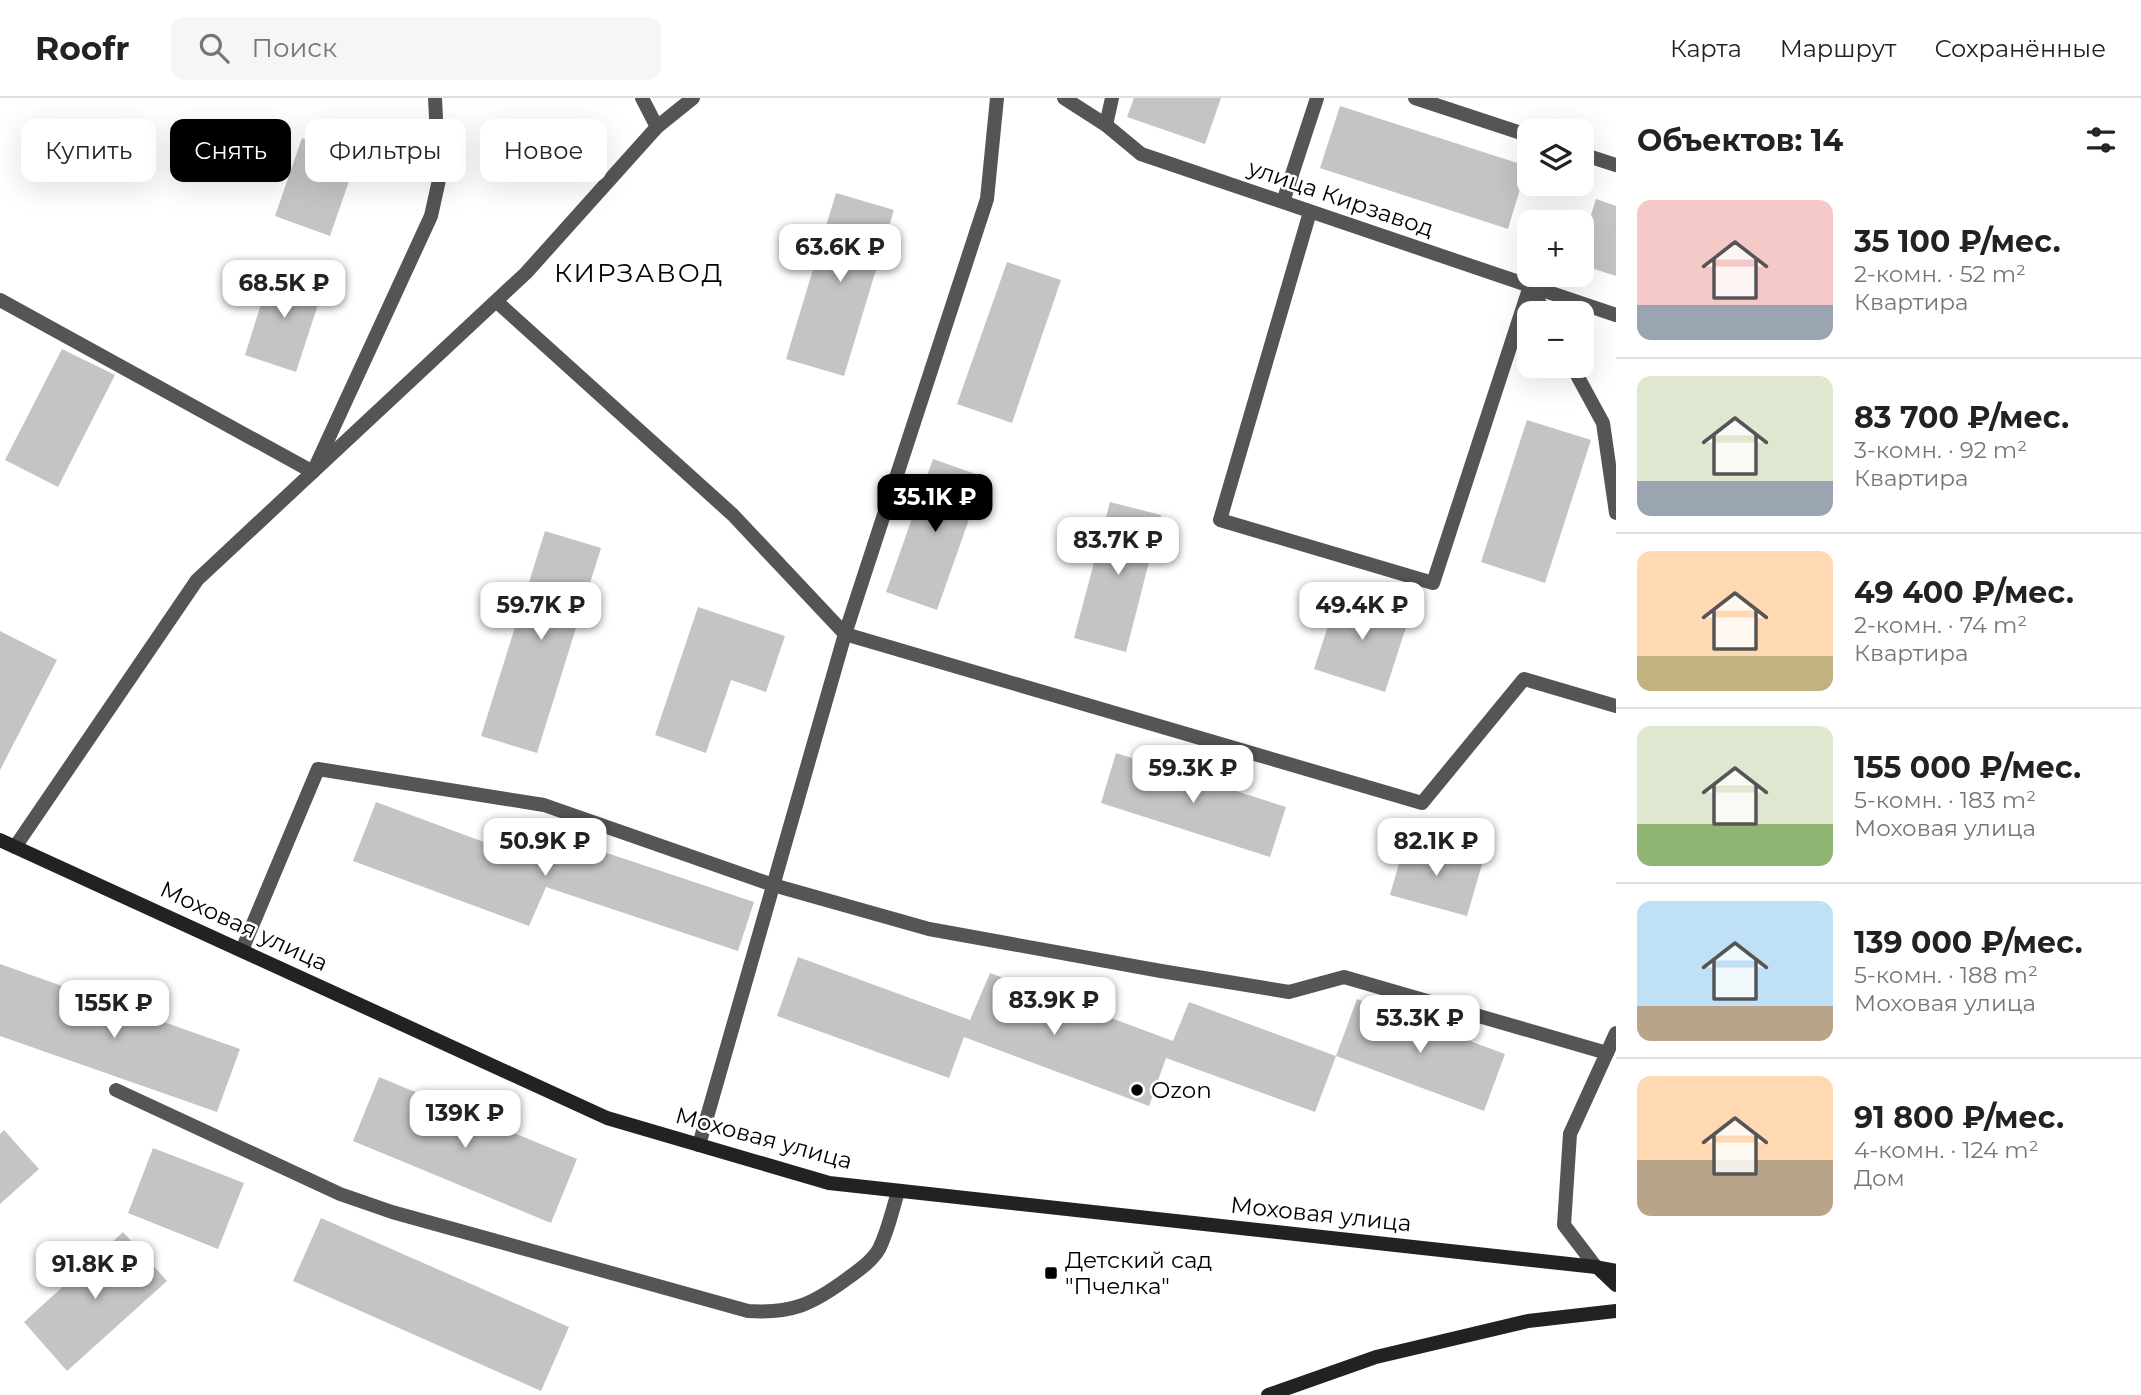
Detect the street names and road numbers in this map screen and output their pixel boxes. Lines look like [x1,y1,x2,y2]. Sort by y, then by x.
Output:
street label: улица Кирзавод [1244,153,1438,243]
street label: Моховая улица [156,875,332,977]
street label: Моховая улица [673,1101,855,1175]
street label: Моховая улица [1229,1191,1413,1237]

